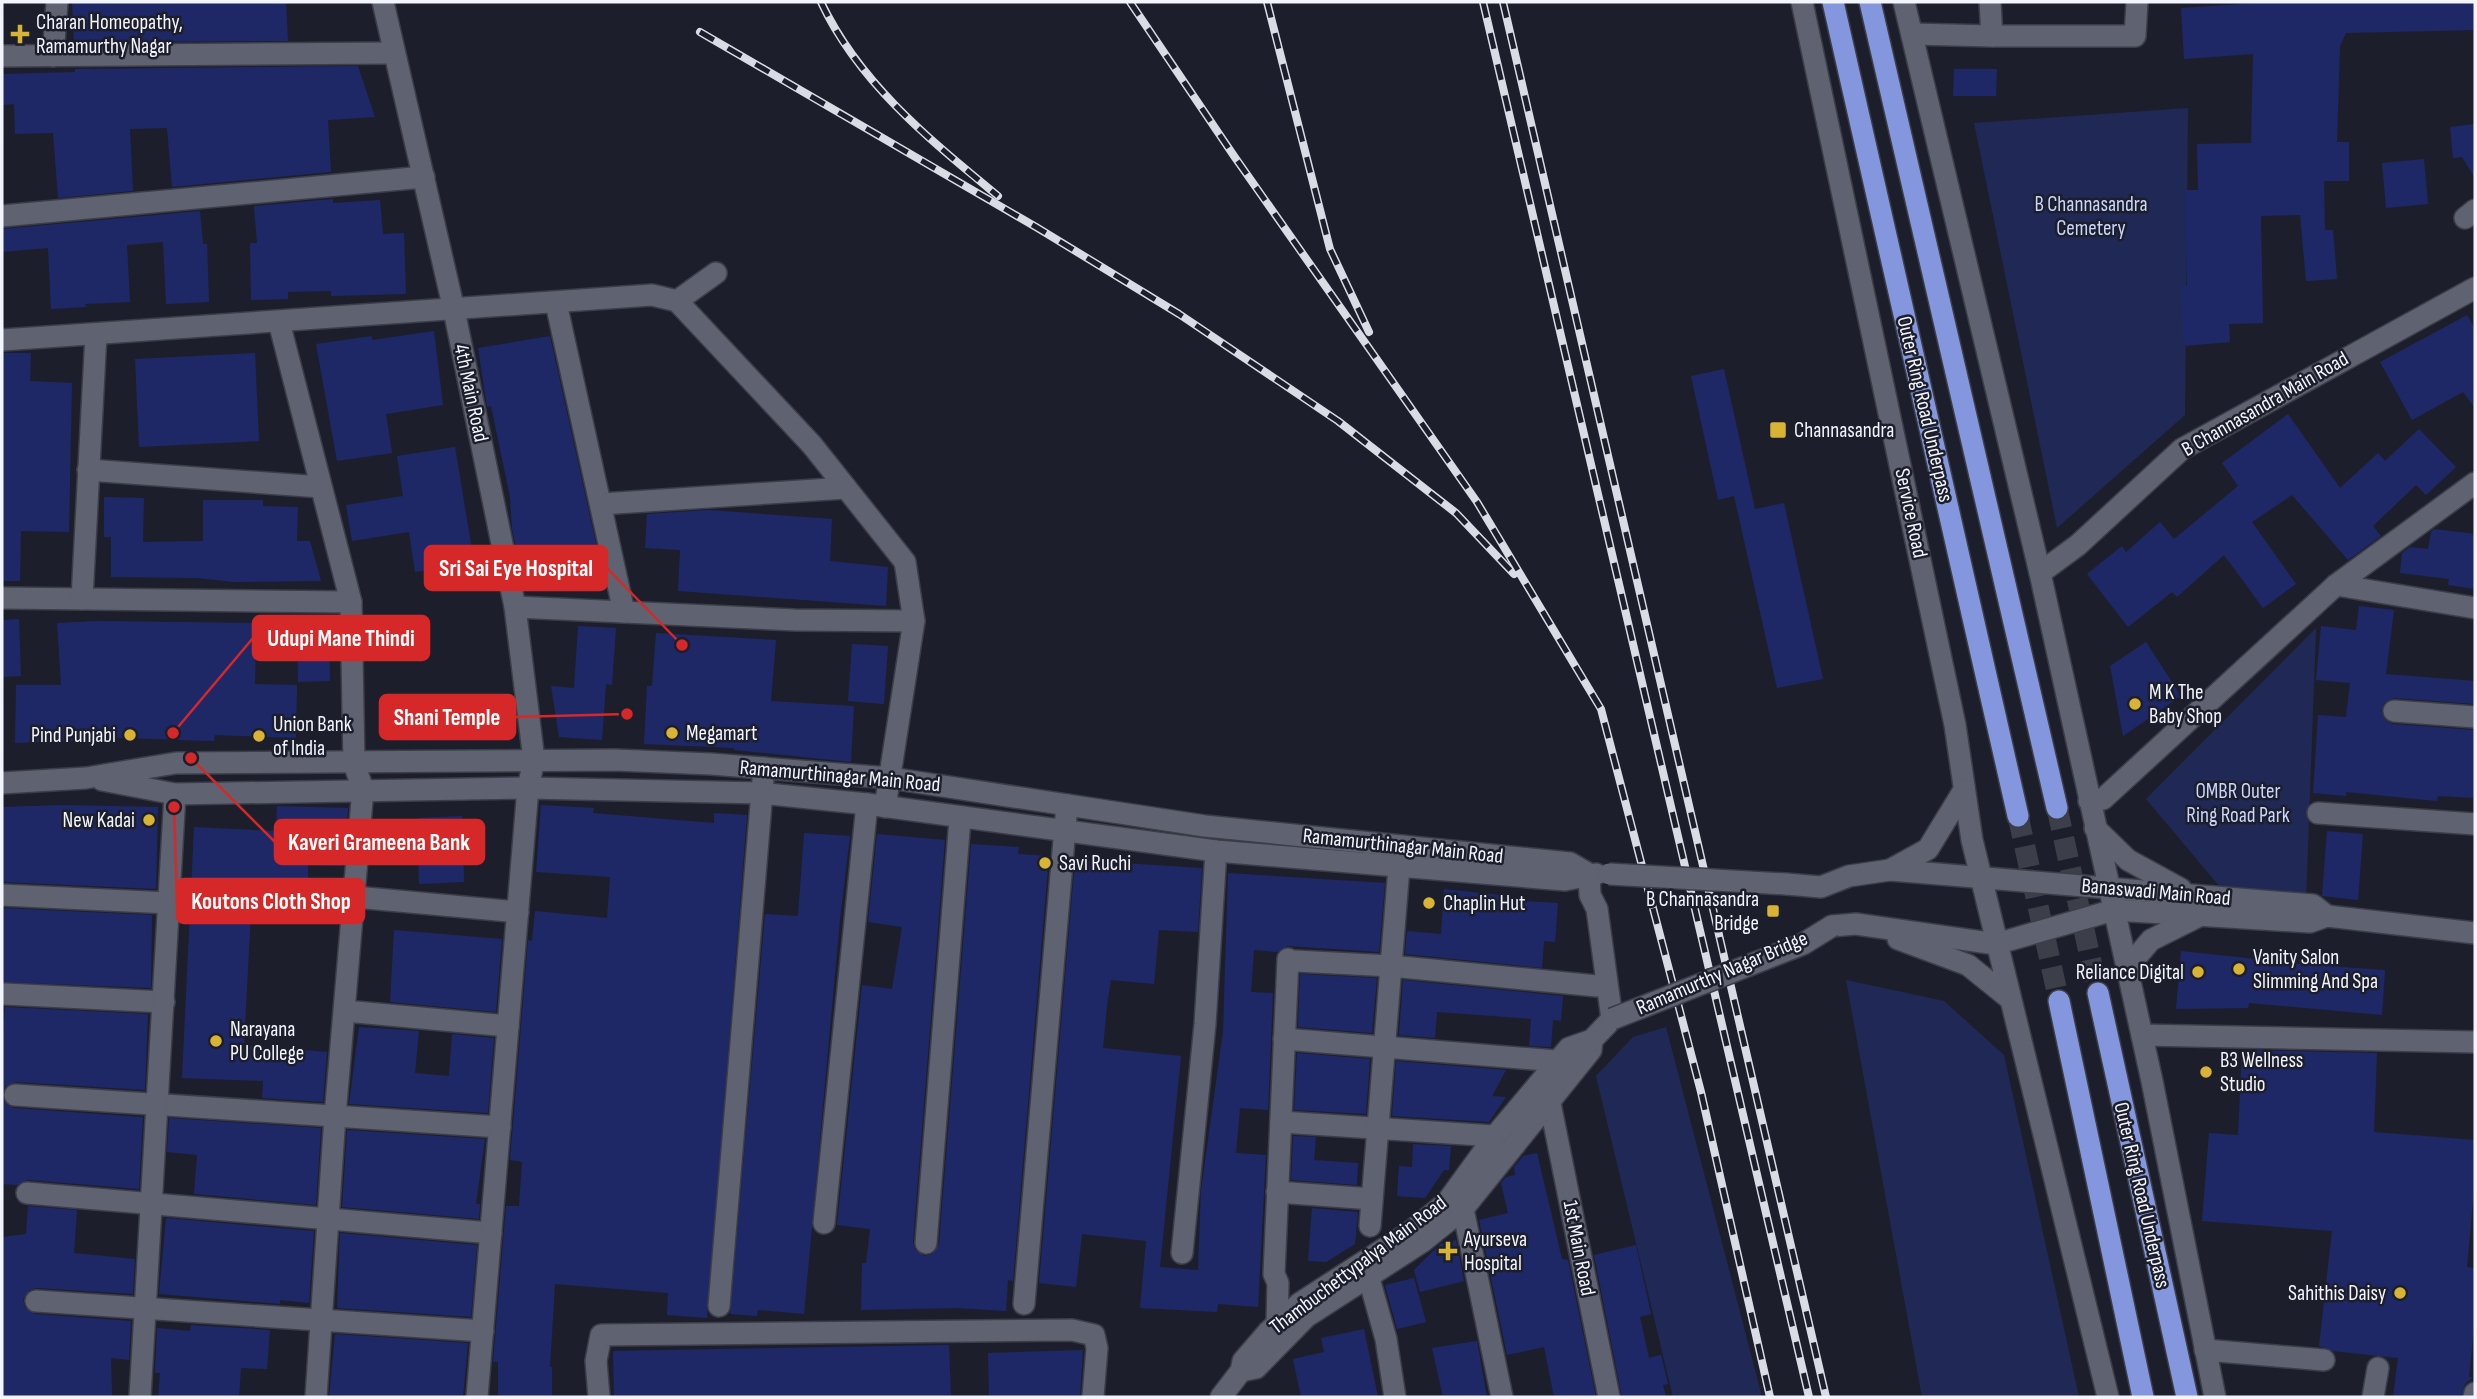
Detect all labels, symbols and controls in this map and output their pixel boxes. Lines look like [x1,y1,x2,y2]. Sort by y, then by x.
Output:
place label: Charan Homeopathy, Ramamurthy Nagar [36,10,183,59]
marker: Charan Homeopathy, Ramamurthy Nagar [10,24,30,44]
park label: B Channasandra Cemetery [2034,192,2148,241]
street label: Outer Ring Road Underpass [1891,314,1959,504]
street label: 4th Main Road [448,342,494,444]
street label: B Channasandra Main Road [2177,346,2353,462]
place label: Channasandra [1794,418,1894,443]
marker: Channasandra [1768,420,1788,440]
street label: Service Road [1889,466,1933,560]
callout: Sri Sai Eye Hospital [425,546,607,590]
text: Sri Sai Eye Hospital [439,555,593,583]
callout: Udupi Mane Thindi [253,616,429,660]
text: Udupi Mane Thindi [267,625,415,653]
place label: M K The Baby Shop [2149,680,2222,729]
callout: Shani Temple [380,695,515,739]
marker: M K The Baby Shop [2127,696,2143,712]
text: Shani Temple [394,704,500,732]
place label: Union Bank of India [273,712,352,761]
place label: Megamart [686,721,757,746]
place label: Pind Punjabi [31,723,116,748]
marker: Megamart [664,725,680,741]
marker: Pind Punjabi [122,727,138,743]
marker: Union Bank of India [251,728,267,744]
street label: Ramamurthinagar Main Road [739,755,941,797]
park label: OMBR Outer Ring Road Park [2186,779,2290,828]
place label: New Kadai [63,808,135,833]
marker: New Kadai [141,812,157,828]
callout: Kaveri Grameena Bank [275,820,484,864]
street label: Ramamurthinagar Main Road [1302,823,1504,869]
text: Kaveri Grameena Bank [288,829,470,857]
place label: Savi Ruchi [1059,851,1131,876]
marker: Savi Ruchi [1037,855,1053,871]
street label: Banaswadi Main Road [2080,873,2232,911]
callout: Koutons Cloth Shop [177,879,364,923]
place label: B Channasandra Bridge [1646,887,1759,936]
text: Koutons Cloth Shop [191,888,351,916]
place label: Chaplin Hut [1443,891,1525,916]
marker: Chaplin Hut [1421,895,1437,911]
marker: B Channasandra Bridge [1765,903,1781,919]
street label: Ramamurthy Nagar Bridge [1633,926,1811,1020]
place label: Vanity Salon Slimming And Spa [2253,945,2378,994]
place label: Reliance Digital [2076,960,2184,985]
marker: Vanity Salon Slimming And Spa [2231,961,2247,977]
marker: Reliance Digital [2190,964,2206,980]
place label: Narayana PU College [230,1017,304,1066]
marker: Narayana PU College [208,1033,224,1049]
place label: B3 Wellness Studio [2220,1048,2303,1097]
marker: B3 Wellness Studio [2198,1064,2214,1080]
street label: Outer Ring Road Underpass [2108,1100,2176,1290]
street label: Thambuchettypalya Main Road [1265,1190,1451,1340]
street label: 1st Main Road [1558,1198,1600,1298]
place label: Ayurseva Hospital [1463,1227,1527,1276]
marker: Ayurseva Hospital [1438,1241,1458,1261]
place label: Sahithis Daisy [2288,1281,2386,1306]
marker: Sahithis Daisy [2392,1285,2408,1301]

